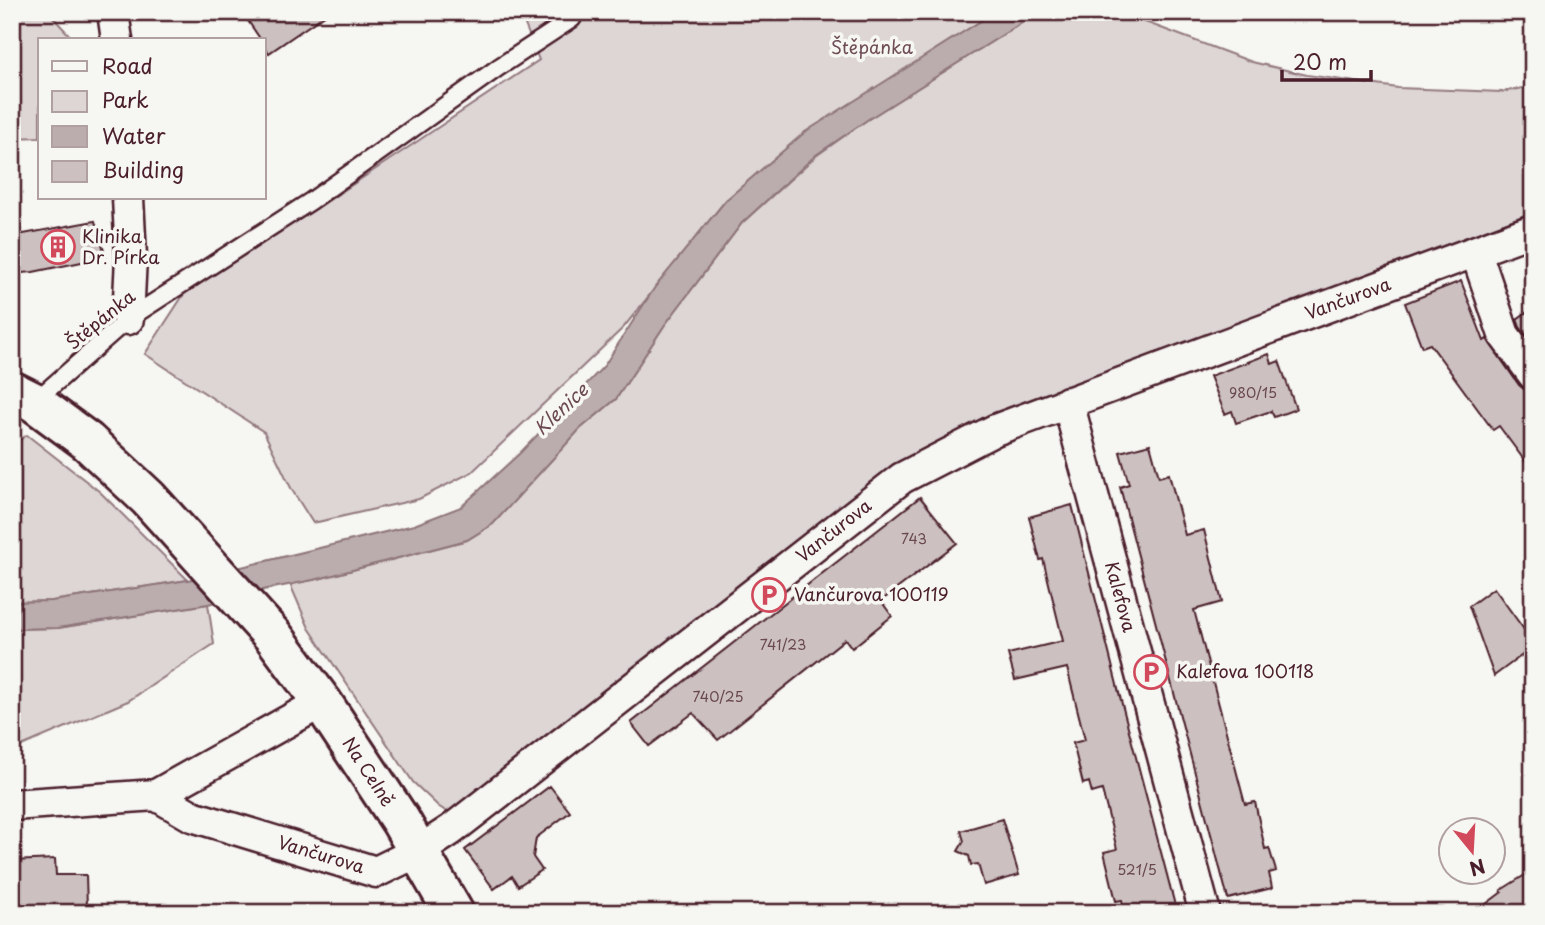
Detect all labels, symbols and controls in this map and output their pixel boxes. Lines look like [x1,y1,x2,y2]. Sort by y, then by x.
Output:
park label: Štěpánka [831,33,914,60]
legend [38,38,266,200]
scale bar [1282,38,1372,82]
text: 20 m [1293,45,1347,77]
text: Road [102,49,153,81]
text: Park [102,83,149,115]
text: Water [102,119,166,151]
text: Building [102,153,184,185]
place label: Klinika Dr. Pírka [82,222,160,270]
building icon: Klinika Dr. Pírka [39,228,77,266]
street label: Vančurova [1301,270,1394,326]
street label: Štěpánka [60,282,141,355]
water label: Klenice [527,375,594,441]
house number: 980/15 [1229,382,1277,403]
street label: Vančurova [790,492,877,568]
house number: 743 [901,528,927,549]
street label: Kalefova [1099,558,1144,635]
parking icon: Vančurova 100119 [750,576,788,614]
place label: Vančurova 100119 [794,580,949,607]
house number: 741/23 [760,634,806,655]
parking icon: Kalefova 100118 [1132,653,1170,691]
place label: Kalefova 100118 [1176,657,1314,684]
house number: 740/25 [693,686,743,707]
street label: Na Celně [337,731,402,811]
north arrow [1436,816,1506,886]
street label: Vančurova [275,828,368,880]
text: N [1466,852,1489,884]
house number: 521/5 [1117,859,1157,880]

